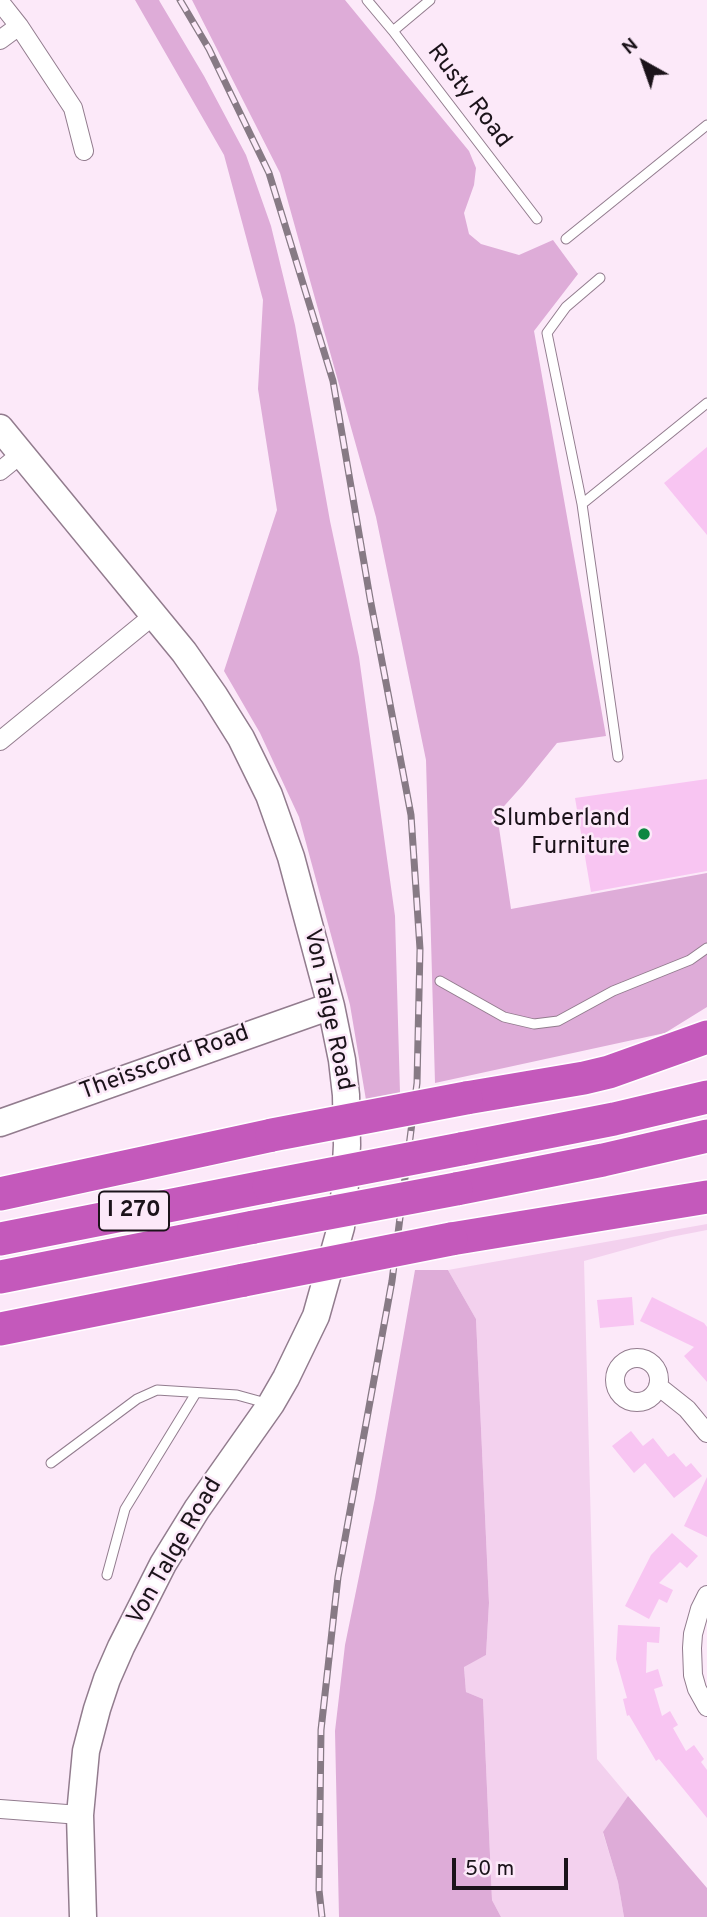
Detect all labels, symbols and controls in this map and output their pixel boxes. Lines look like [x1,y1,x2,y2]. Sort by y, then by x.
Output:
north arrow [609,28,679,98]
text: N [618,33,643,60]
street label: Rusty Road [420,39,516,155]
place label: Slumberland Furniture [493,806,630,862]
marker: Slumberland Furniture [636,826,652,842]
street label: Von Talge Road [296,926,358,1094]
street label: Theisscord Road [76,1020,254,1108]
road number: I 270 [99,1192,169,1230]
street label: Von Talge Road [122,1474,230,1630]
scale bar [455,1843,570,1887]
text: 50 m [465,1856,514,1883]

